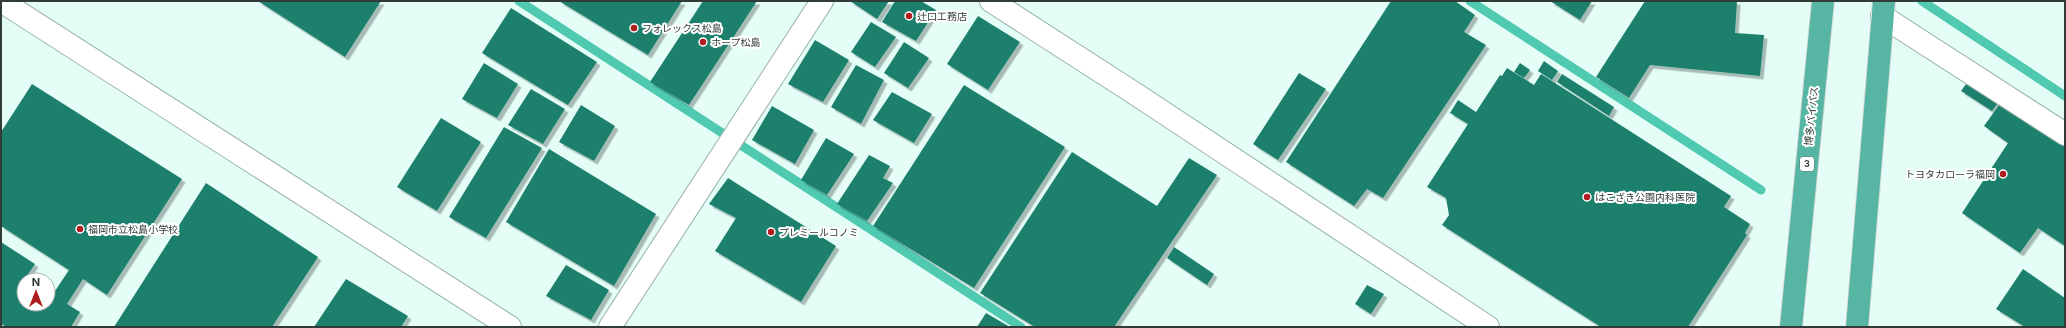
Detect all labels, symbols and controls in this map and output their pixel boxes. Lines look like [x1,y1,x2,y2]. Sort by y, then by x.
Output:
place label: 辻口工務店 [917,10,967,22]
marker: 辻口工務店 [904,11,914,21]
place label: フォレックス松島 [642,22,722,34]
marker: フォレックス松島 [629,23,639,33]
place label: ホープ松島 [711,36,760,48]
marker: ホープ松島 [698,37,708,47]
street label: 博多バイパス [1802,86,1820,146]
road number: 3 [1800,157,1814,171]
place label: トヨタカローラ福岡 [1905,168,1995,180]
marker: トヨタカローラ福岡 [1998,169,2008,179]
place label: はこざき公園内科医院 [1595,191,1695,203]
marker: はこざき公園内科医院 [1582,192,1592,202]
place label: 福岡市立松島小学校 [88,223,178,235]
marker: 福岡市立松島小学校 [75,224,85,234]
place label: プレミールコノミ [779,226,859,238]
marker: プレミールコノミ [766,227,776,237]
north arrow [16,272,56,312]
text: N [32,275,40,289]

